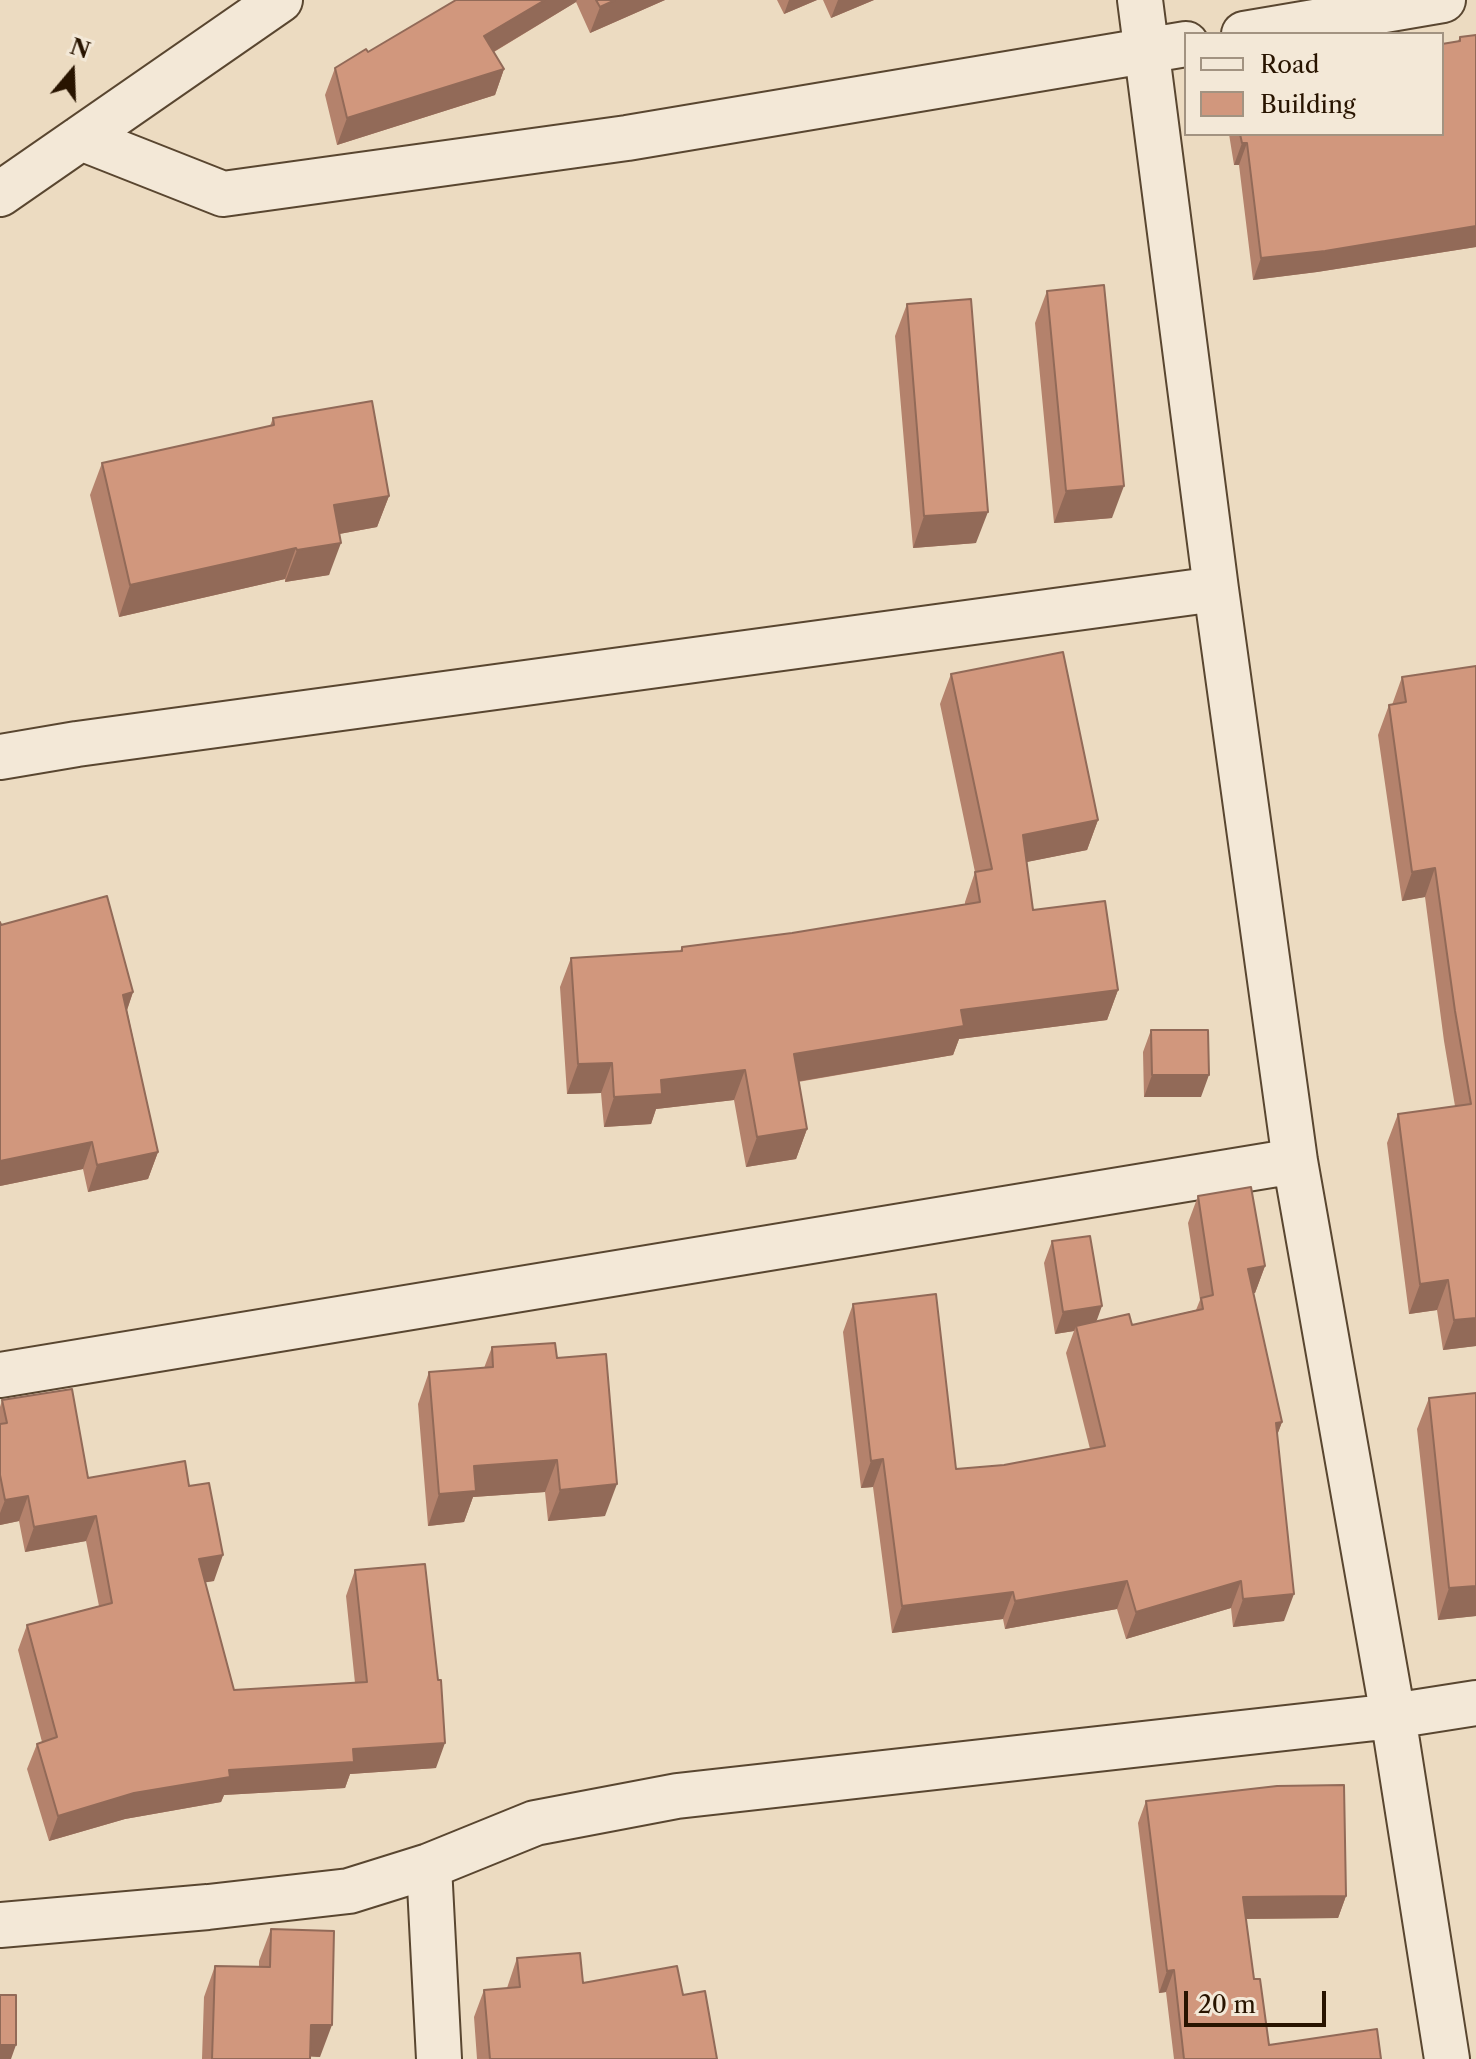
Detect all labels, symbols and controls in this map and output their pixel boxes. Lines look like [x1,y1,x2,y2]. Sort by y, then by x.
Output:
north arrow [32,32,112,112]
legend [1184,32,1444,136]
text: N [67,33,93,65]
text: Road [1260,50,1319,79]
text: Building [1260,90,1356,119]
scale bar [1188,1975,1330,2025]
text: 20 m [1198,1990,1256,2019]

